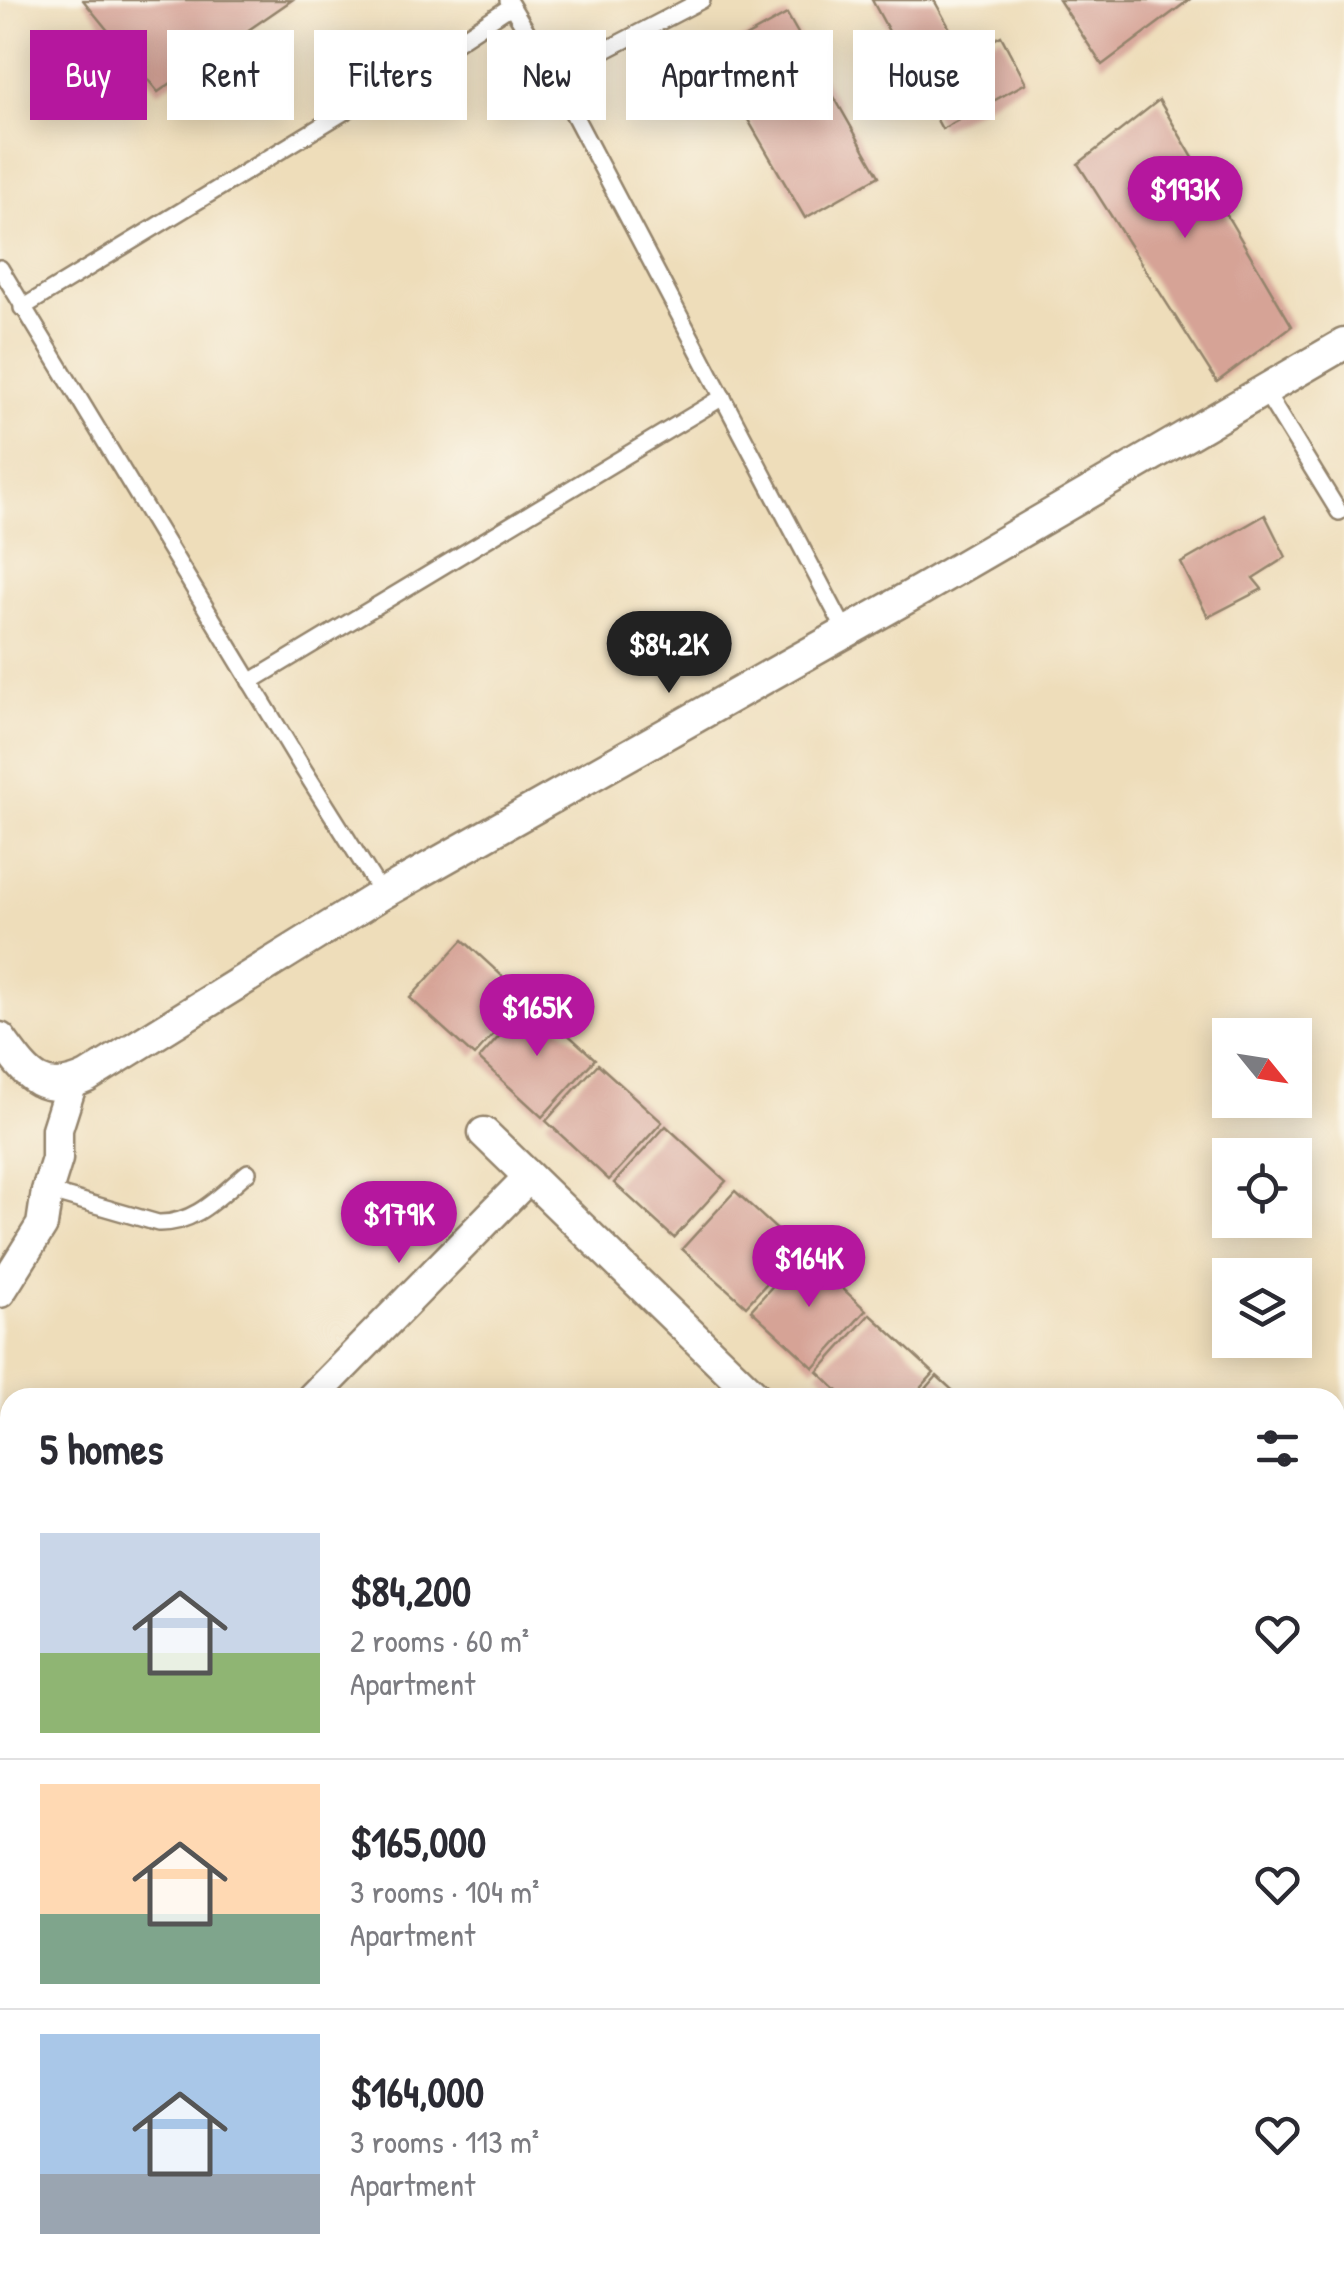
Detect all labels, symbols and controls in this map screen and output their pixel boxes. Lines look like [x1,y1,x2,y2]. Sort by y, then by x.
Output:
chip: Buy [30,30,147,120]
chip: Rent [167,30,294,120]
chip: Filters [314,30,467,120]
chip: New [487,30,606,120]
chip: Apartment [626,30,833,120]
chip: House [853,30,995,120]
pin: $193K [1115,156,1255,241]
text: $193K [1150,167,1220,210]
pin: $84.2K [588,611,750,696]
text: $84.2K [629,622,709,665]
pin: $165K [467,974,607,1059]
text: $165K [502,985,572,1028]
north arrow [1212,1018,1312,1118]
map controls [1212,1018,1312,1358]
button: locate [1212,1138,1312,1238]
pin: $179K [329,1181,469,1266]
text: $179K [363,1192,435,1235]
pin: $164K [739,1225,879,1310]
text: $164K [774,1236,844,1279]
button: layers [1212,1258,1312,1358]
text: 5 homes [40,1420,163,1477]
icon: filters [1250,1421,1305,1476]
text: $84,200 [350,1562,471,1619]
icon: home [120,1573,240,1693]
icon: heart [1250,1606,1305,1661]
text: 2 rooms · 60 m² [350,1619,529,1662]
text: Apartment [350,1662,475,1705]
text: $165,000 [350,1813,486,1870]
icon: home [120,1824,240,1944]
icon: heart [1250,1857,1305,1912]
text: 3 rooms · 104 m² [350,1870,539,1913]
text: Apartment [350,1913,475,1956]
text: $164,000 [350,2063,484,2120]
icon: home [120,2074,240,2194]
icon: heart [1250,2107,1305,2162]
text: 3 rooms · 113 m² [350,2120,539,2163]
text: Apartment [350,2163,475,2206]

